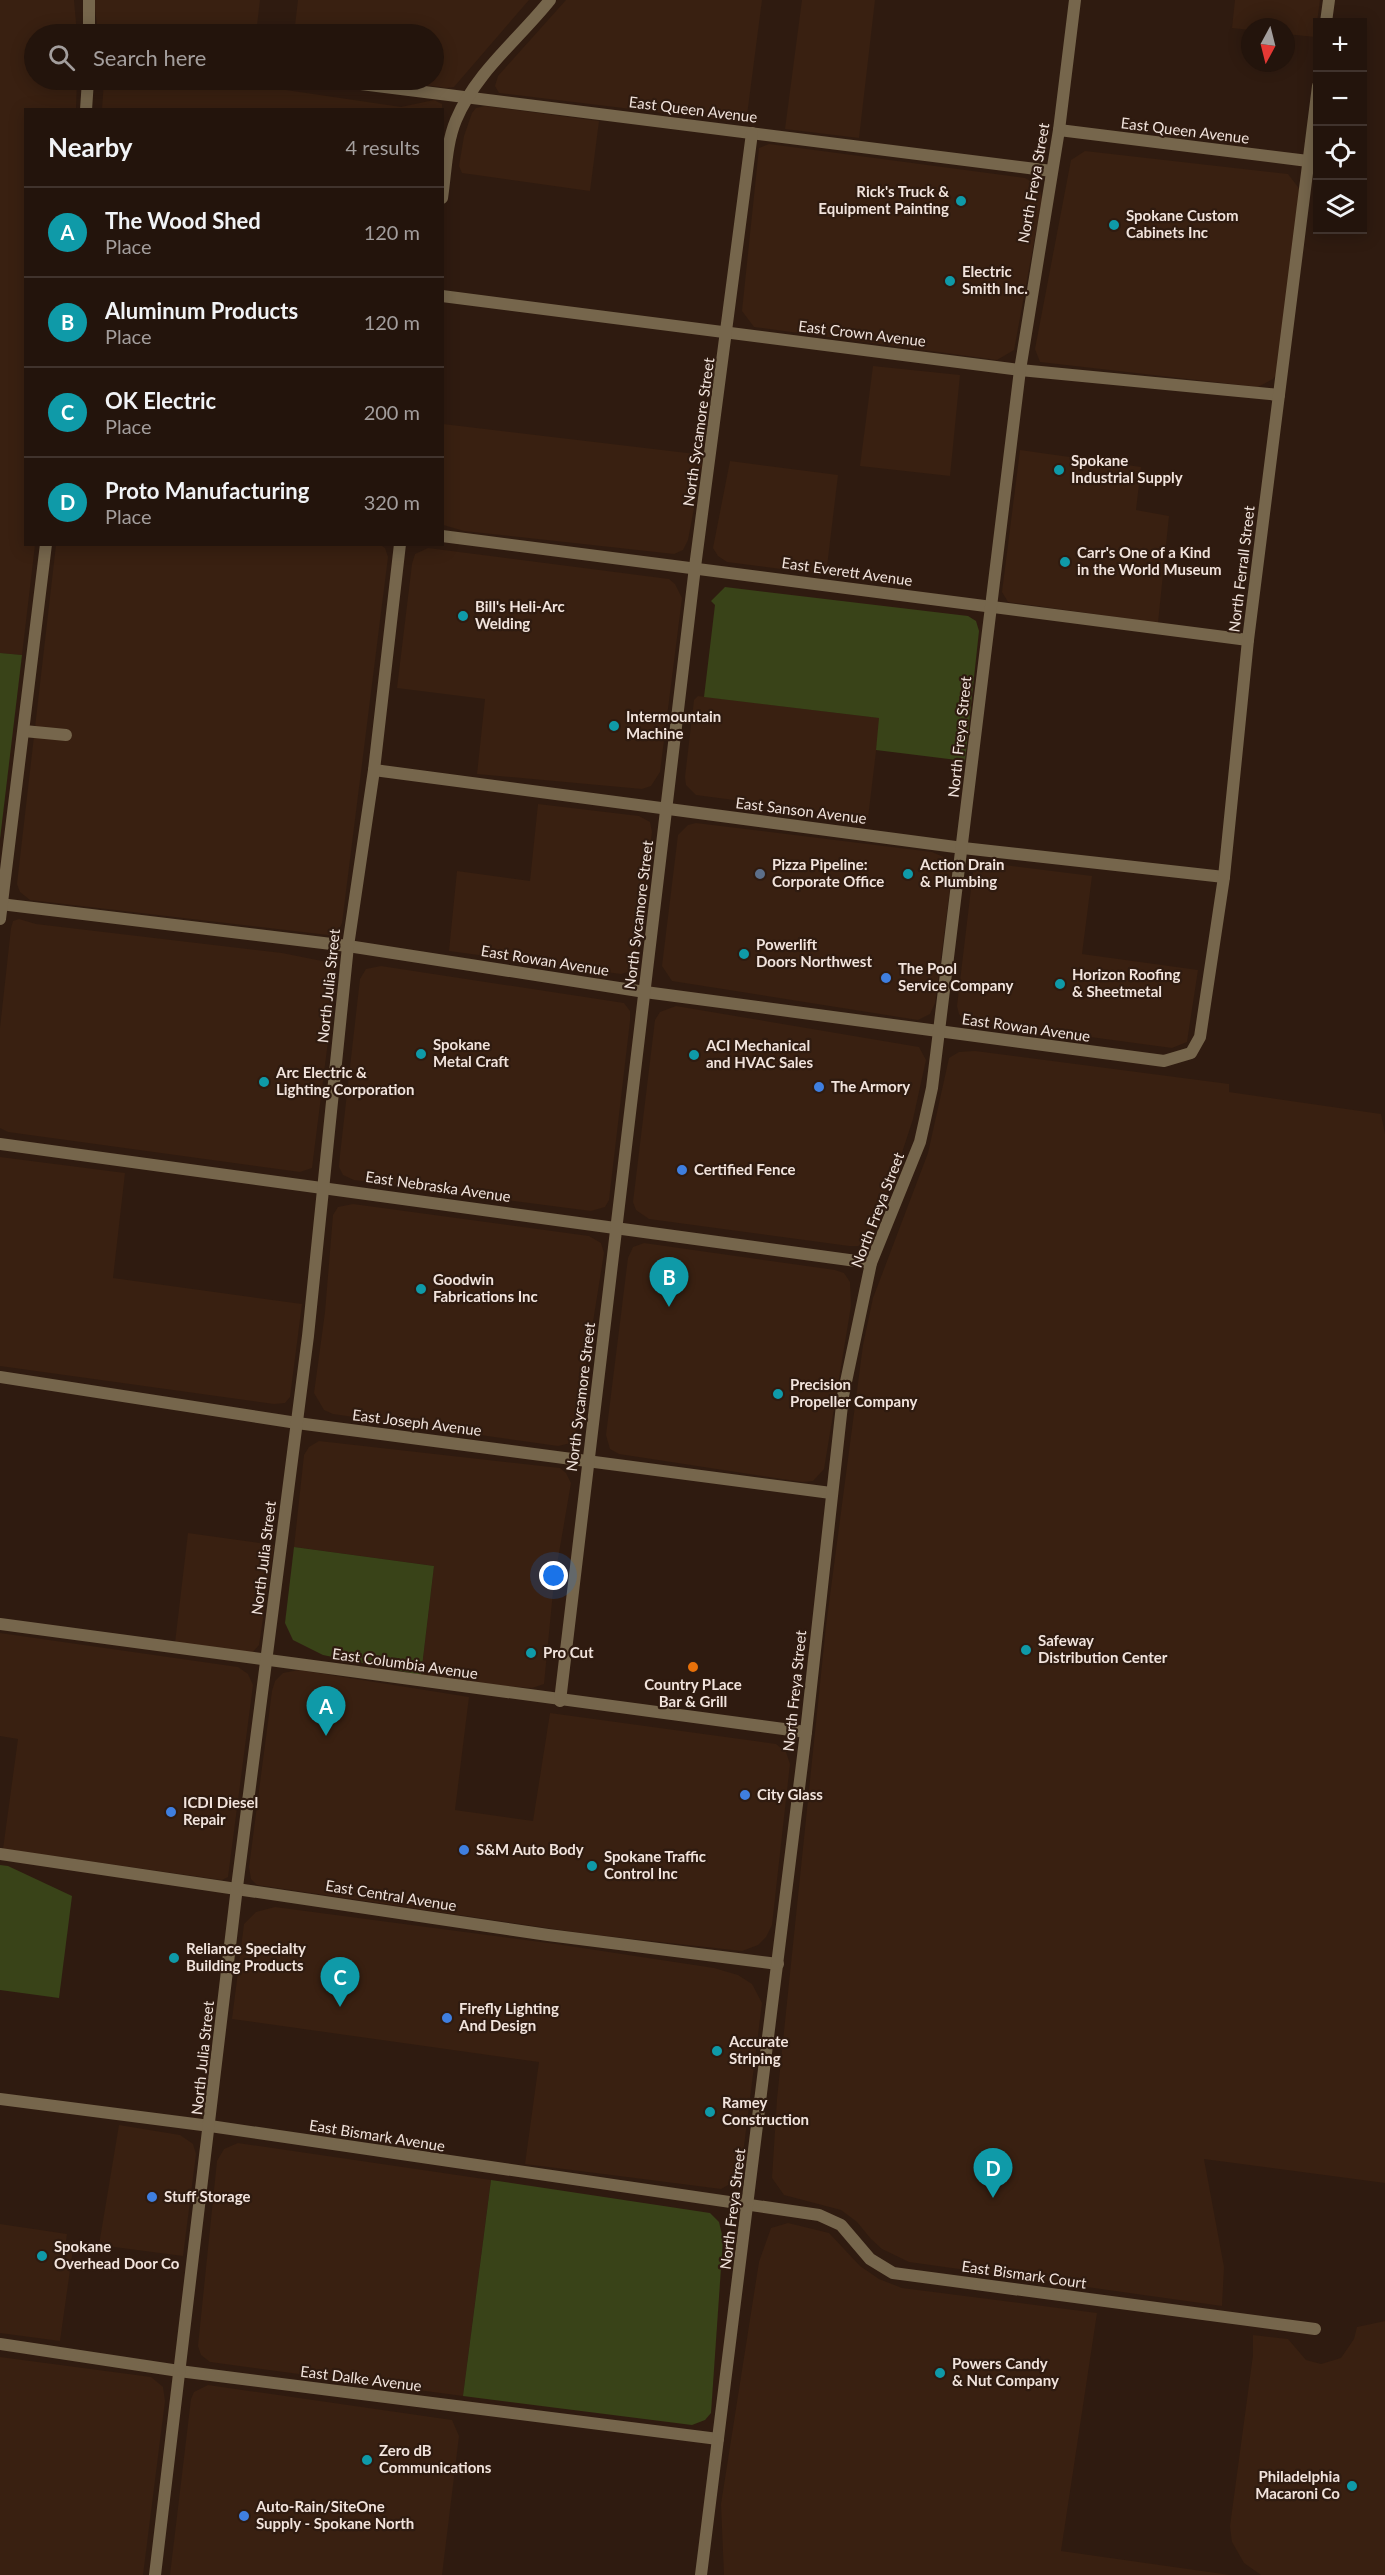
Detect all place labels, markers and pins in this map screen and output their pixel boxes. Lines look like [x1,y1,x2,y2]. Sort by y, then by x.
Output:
place label: Rick's Truck & Equipment Painting [818,182,949,217]
marker: Rick's Truck & Equipment Painting [954,194,968,208]
place label: Spokane Custom Cabinets Inc [1126,206,1239,241]
marker: Spokane Custom Cabinets Inc [1107,218,1121,232]
place label: Electric Smith Inc. [962,262,1028,297]
marker: Electric Smith Inc. [943,274,957,288]
place label: Spokane Industrial Supply [1071,451,1183,486]
marker: Spokane Industrial Supply [1052,463,1066,477]
place label: Carr's One of a Kind in the World Museum [1077,543,1222,578]
marker: Carr's One of a Kind in the World Museum [1058,555,1072,569]
place label: Bill's Heli-Arc Welding [475,597,565,632]
marker: Bill's Heli-Arc Welding [456,609,470,623]
place label: Intermountain Machine [626,707,721,742]
marker: Intermountain Machine [607,719,621,733]
place label: Pizza Pipeline: Corporate Office [772,855,884,890]
place label: Action Drain & Plumbing [919,855,1004,890]
marker: Pizza Pipeline: Corporate Office [753,867,767,881]
marker: Action Drain & Plumbing [901,867,915,881]
place label: Powerlift Doors Northwest [756,935,872,970]
marker: Powerlift Doors Northwest [737,947,751,961]
place label: The Pool Service Company [898,959,1014,994]
place label: Horizon Roofing & Sheetmetal [1072,965,1180,1000]
marker: The Pool Service Company [879,971,893,985]
marker: Horizon Roofing & Sheetmetal [1053,977,1067,991]
place label: Spokane Metal Craft [433,1035,509,1070]
place label: ACI Mechanical and HVAC Sales [705,1036,813,1071]
marker: Spokane Metal Craft [414,1047,428,1061]
marker: ACI Mechanical and HVAC Sales [687,1048,701,1062]
place label: Arc Electric & Lighting Corporation [275,1063,414,1098]
marker: Arc Electric & Lighting Corporation [257,1075,271,1089]
place label: The Armory [831,1077,910,1095]
marker: The Armory [812,1080,826,1094]
place label: Certified Fence [694,1160,796,1178]
marker: Certified Fence [675,1163,689,1177]
pin: B [650,1258,688,1307]
place label: Goodwin Fabrications Inc [433,1270,538,1305]
marker: Goodwin Fabrications Inc [414,1282,428,1296]
place label: Precision Propeller Company [790,1375,917,1410]
marker: Precision Propeller Company [771,1387,785,1401]
place label: Safeway Distribution Center [1038,1631,1168,1666]
place label: Pro Cut [543,1643,594,1661]
marker: Safeway Distribution Center [1019,1643,1033,1657]
marker: Pro Cut [524,1646,538,1660]
marker: Country PLace Bar & Grill [686,1660,700,1674]
place label: Country PLace Bar & Grill [644,1675,742,1710]
pin: A [306,1686,346,1736]
place label: City Glass [757,1785,823,1803]
marker: City Glass [738,1788,752,1802]
place label: ICDI Diesel Repair [183,1793,258,1828]
marker: ICDI Diesel Repair [164,1805,178,1819]
place label: S&M Auto Body [476,1840,584,1858]
marker: S&M Auto Body [457,1843,471,1857]
place label: Spokane Traffic Control Inc [604,1847,706,1882]
marker: Spokane Traffic Control Inc [585,1859,599,1873]
place label: Reliance Specialty Building Products [186,1939,306,1974]
marker: Reliance Specialty Building Products [167,1951,181,1965]
pin: C [320,1958,360,2007]
place label: Firefly Lighting And Design [458,1999,559,2034]
marker: Firefly Lighting And Design [440,2011,454,2025]
place label: Accurate Striping [728,2032,789,2067]
marker: Accurate Striping [710,2044,724,2058]
place label: Ramey Construction [722,2093,809,2128]
marker: Ramey Construction [703,2105,717,2119]
pin: D [974,2148,1012,2198]
place label: Stuff Storage [164,2187,250,2205]
marker: Stuff Storage [145,2190,159,2204]
place label: Spokane Overhead Door Co [54,2237,180,2272]
marker: Spokane Overhead Door Co [35,2249,49,2263]
place label: Powers Candy & Nut Company [952,2354,1059,2389]
marker: Powers Candy & Nut Company [933,2366,947,2380]
place label: Zero dB Communications [379,2441,492,2476]
marker: Zero dB Communications [360,2453,374,2467]
place label: Philadelphia Macaroni Co [1255,2467,1340,2502]
marker: Philadelphia Macaroni Co [1345,2479,1359,2493]
place label: Auto-Rain/SiteOne Supply - Spokane North [255,2497,414,2532]
marker: Auto-Rain/SiteOne Supply - Spokane North [237,2509,251,2523]

